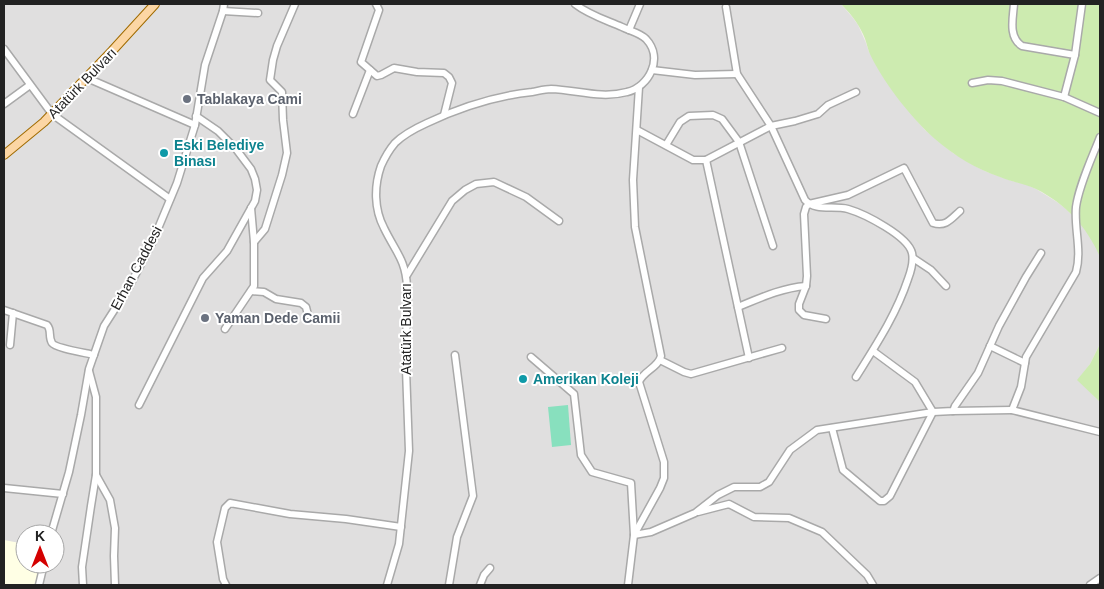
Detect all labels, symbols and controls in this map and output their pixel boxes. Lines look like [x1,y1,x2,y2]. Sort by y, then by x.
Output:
street label: Atatürk Bulvarı [44,44,120,122]
place label: Tablakaya Cami [197,91,302,107]
marker: Tablakaya Cami [181,93,193,105]
place label: Eski Belediye Binası [174,137,264,169]
marker: Eski Belediye Binası [158,147,170,159]
street label: Erhan Caddesi [107,223,165,313]
street label: Atatürk Bulvarı [398,283,414,375]
place label: Yaman Dede Camii [215,310,340,326]
marker: Yaman Dede Camii [199,312,211,324]
place label: Amerikan Koleji [533,371,639,387]
marker: Amerikan Koleji [517,373,529,385]
north arrow [15,524,65,574]
text: K [35,528,45,544]

